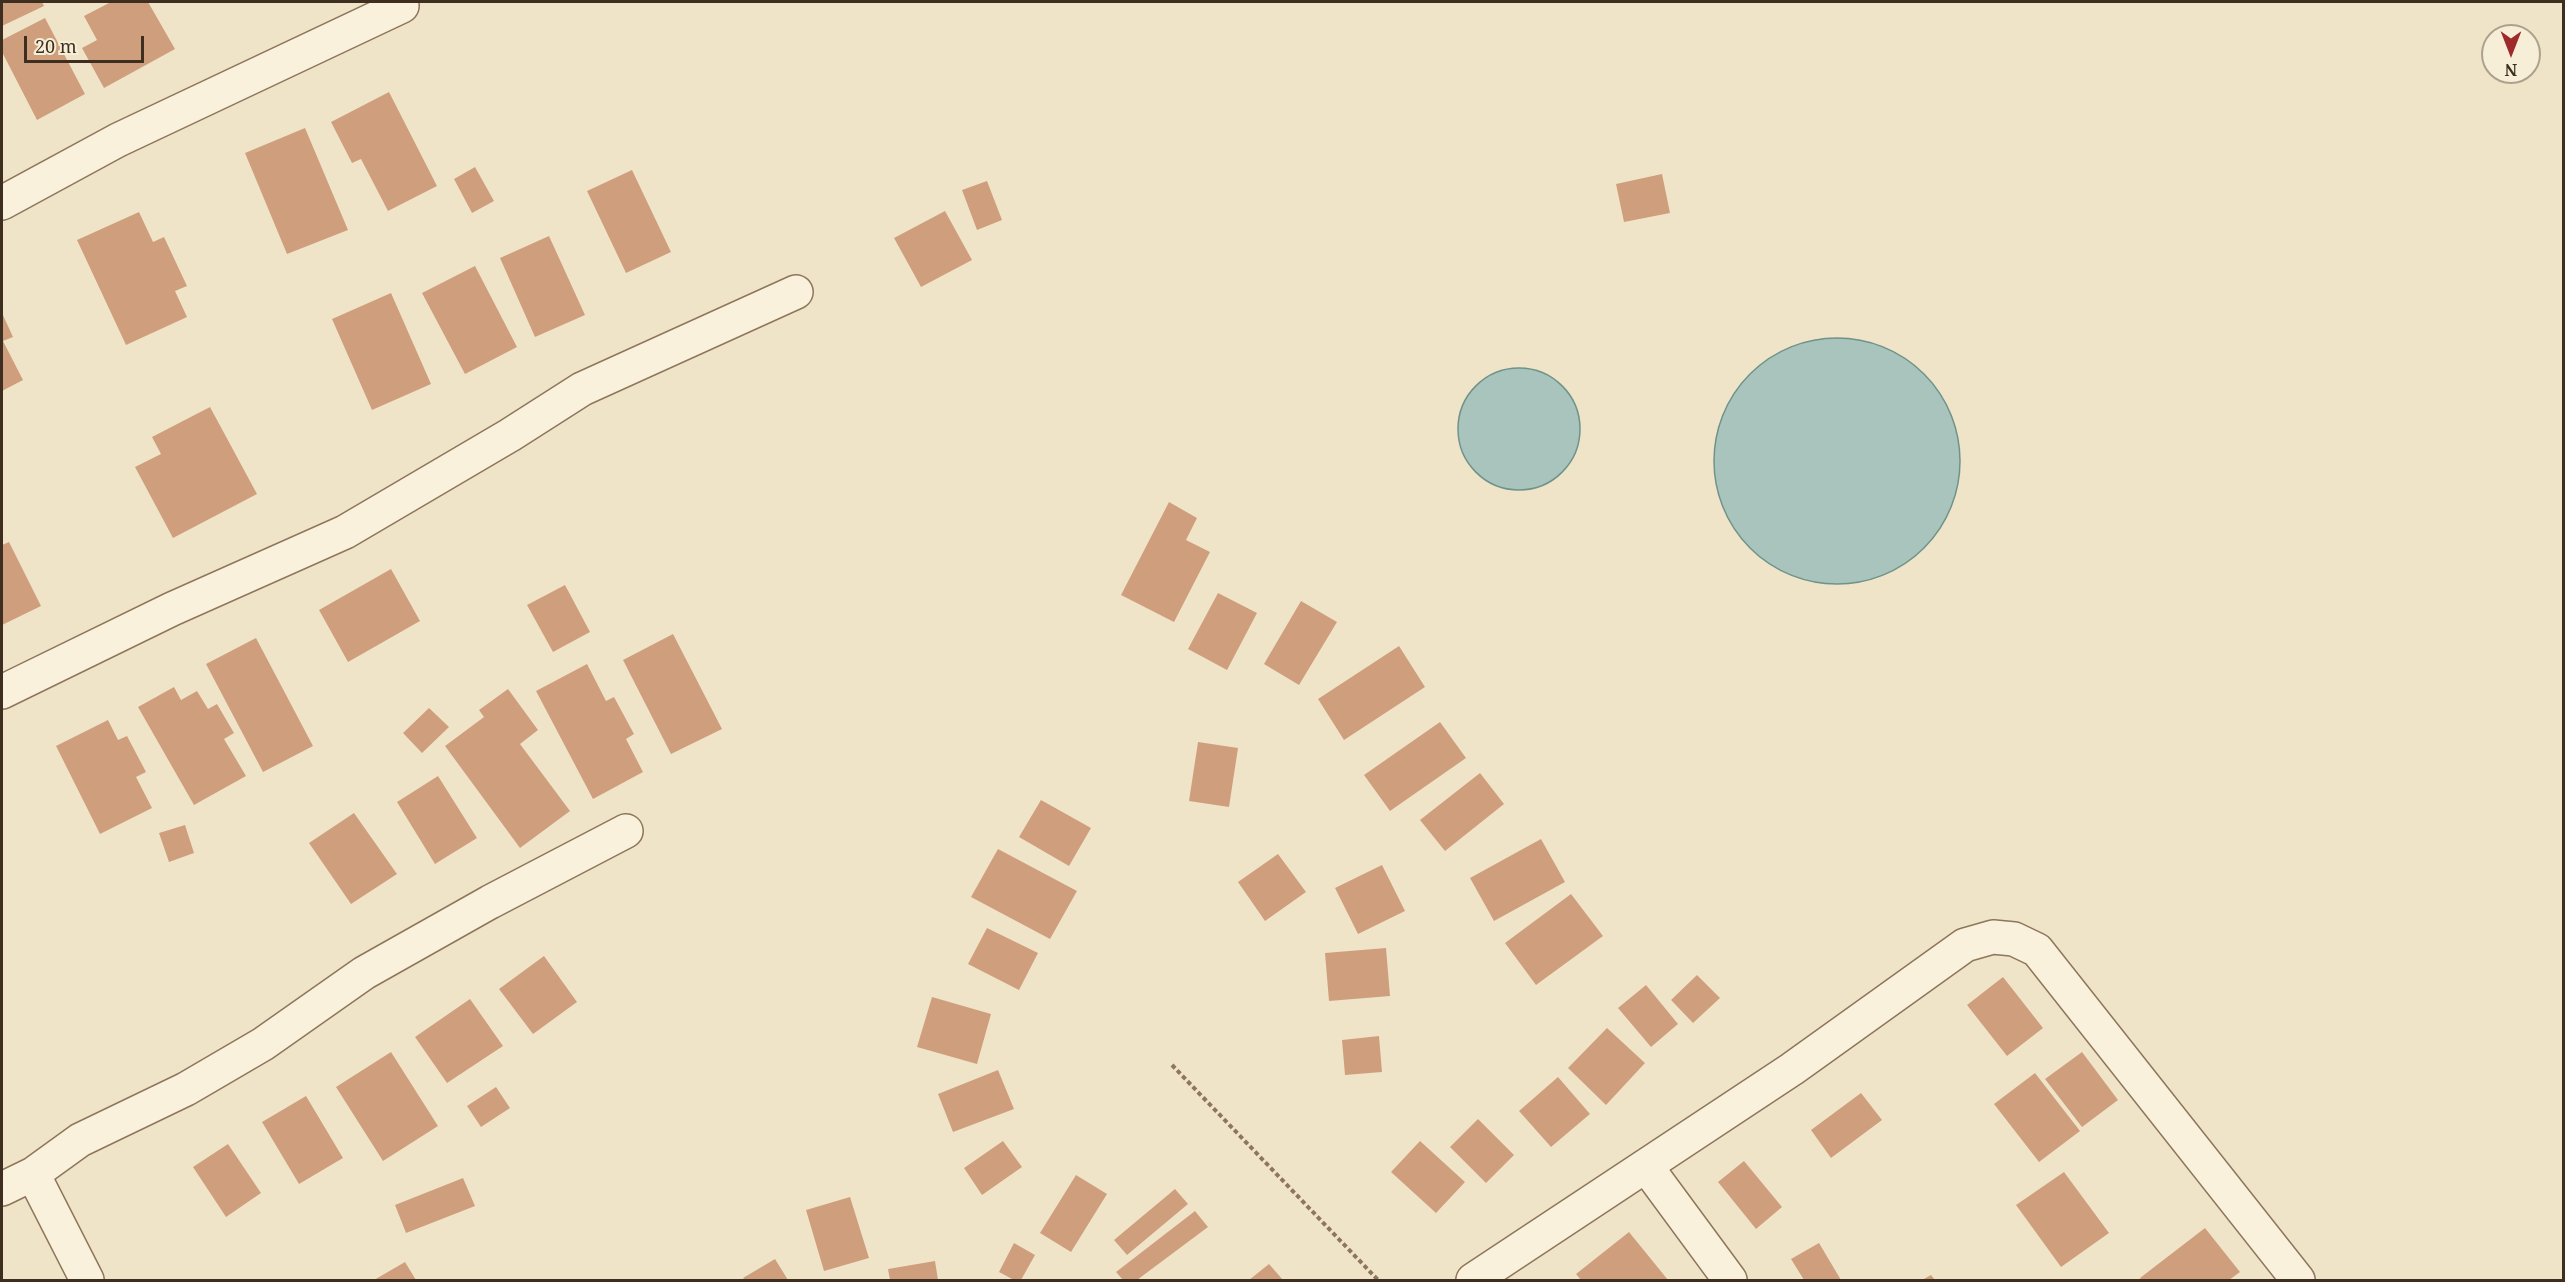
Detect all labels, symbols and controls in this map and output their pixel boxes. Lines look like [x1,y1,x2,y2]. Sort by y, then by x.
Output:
scale bar [27,24,147,62]
north arrow [2481,24,2541,84]
text: 20 m [35,34,77,58]
text: N [2505,59,2517,81]

